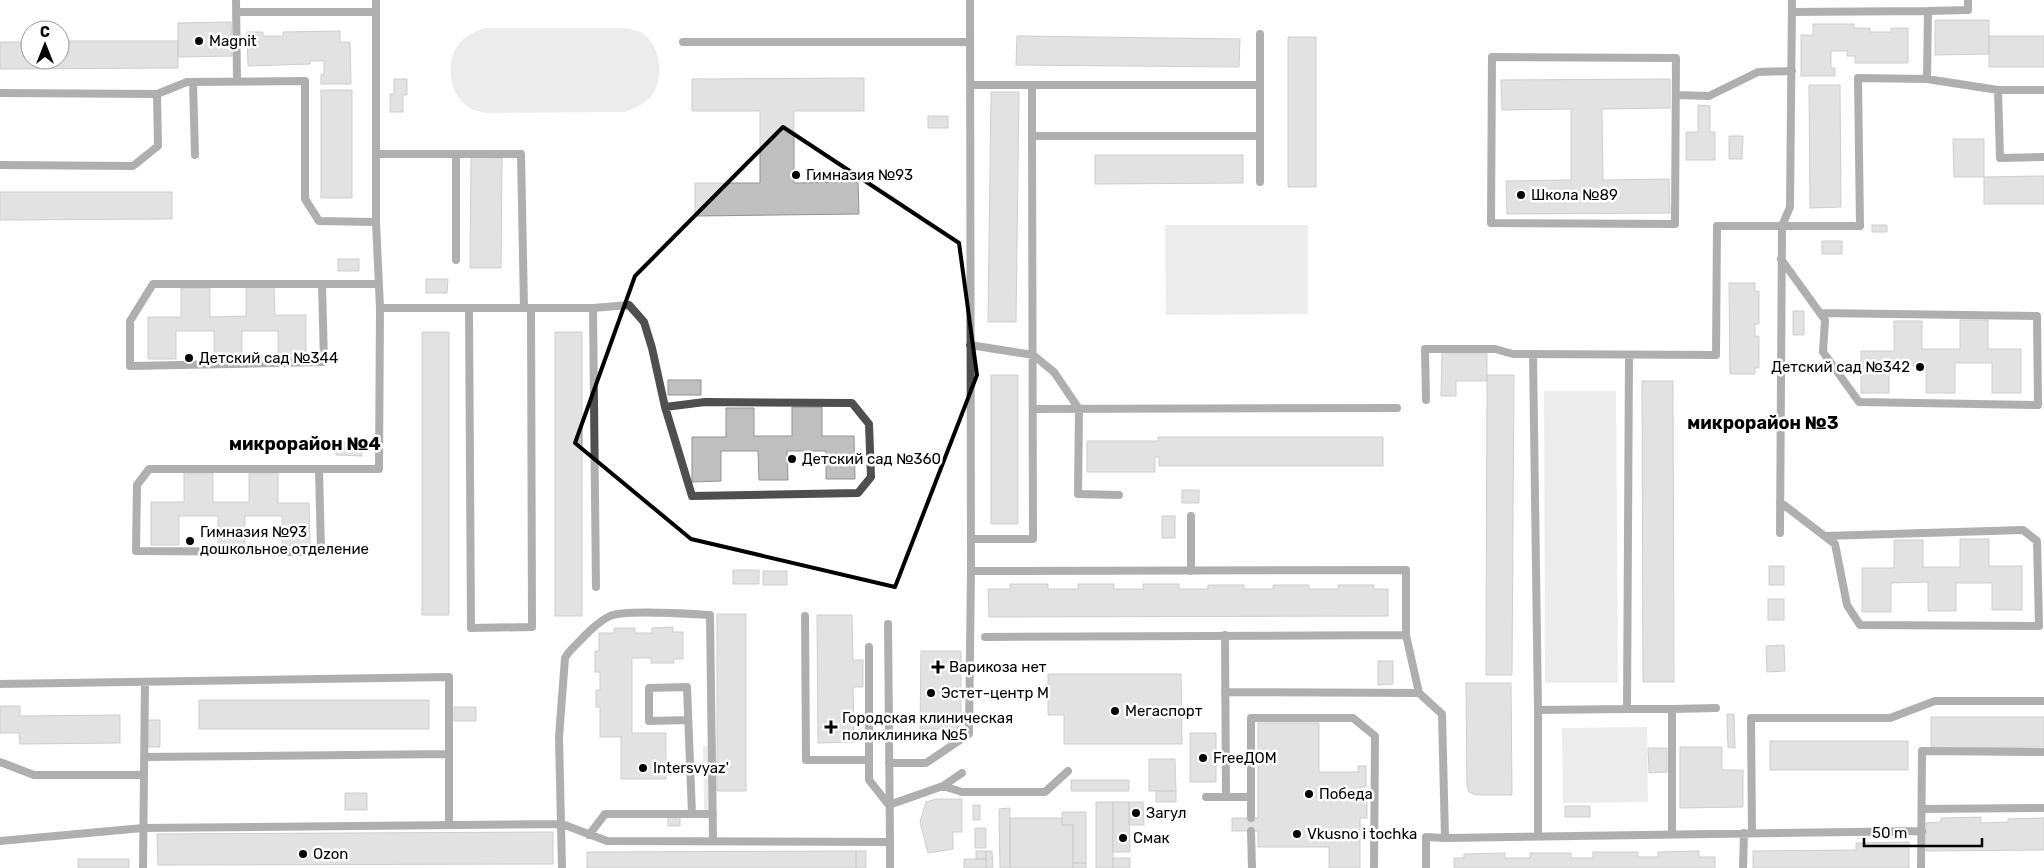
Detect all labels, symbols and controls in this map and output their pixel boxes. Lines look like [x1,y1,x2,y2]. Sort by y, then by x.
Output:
north arrow [20,20,70,70]
text: С [40,24,50,41]
place label: Magnit [209,32,257,50]
marker: Magnit [193,35,205,47]
place label: Гимназия №93 [806,166,913,184]
marker: Гимназия №93 [790,169,802,181]
place label: Школа №89 [1531,186,1618,204]
marker: Школа №89 [1515,189,1527,201]
place label: Детский сад №344 [199,349,338,367]
marker: Детский сад №344 [183,352,195,364]
place label: Детский сад №342 [1771,358,1910,376]
marker: Детский сад №342 [1914,361,1926,373]
district label: микрорайон №3 [1687,412,1839,434]
district label: микрорайон №4 [229,433,381,455]
place label: Детский сад №360 [802,450,941,468]
marker: Детский сад №360 [786,453,798,465]
place label: Гимназия №93 дошкольное отделение [200,523,369,558]
marker: Гимназия №93 дошкольное отделение [184,535,196,547]
place label: Варикоза нет [949,658,1047,676]
marker: Варикоза нет [931,660,945,674]
place label: Эстет-центр М [941,684,1049,702]
marker: Эстет-центр М [925,687,937,699]
place label: Мегаспорт [1125,702,1203,720]
marker: Мегаспорт [1109,705,1121,717]
place label: Городская клиническая поликлиника №5 [842,709,1013,744]
marker: Городская клиническая поликлиника №5 [824,720,838,734]
place label: FreeДОМ [1213,749,1277,767]
marker: FreeДОМ [1197,752,1209,764]
place label: Intersvyaz' [653,759,729,777]
marker: Intersvyaz' [637,762,649,774]
place label: Победа [1319,785,1373,803]
marker: Победа [1303,788,1315,800]
place label: Загул [1146,804,1187,822]
marker: Загул [1130,807,1142,819]
scale bar [1864,816,1982,848]
text: 50 m [1872,824,1907,842]
place label: Vkusno i tochka [1307,825,1417,843]
marker: Vkusno i tochka [1291,828,1303,840]
place label: Смак [1133,829,1170,847]
marker: Смак [1117,832,1129,844]
place label: Ozon [313,845,348,863]
marker: Ozon [297,848,309,860]

